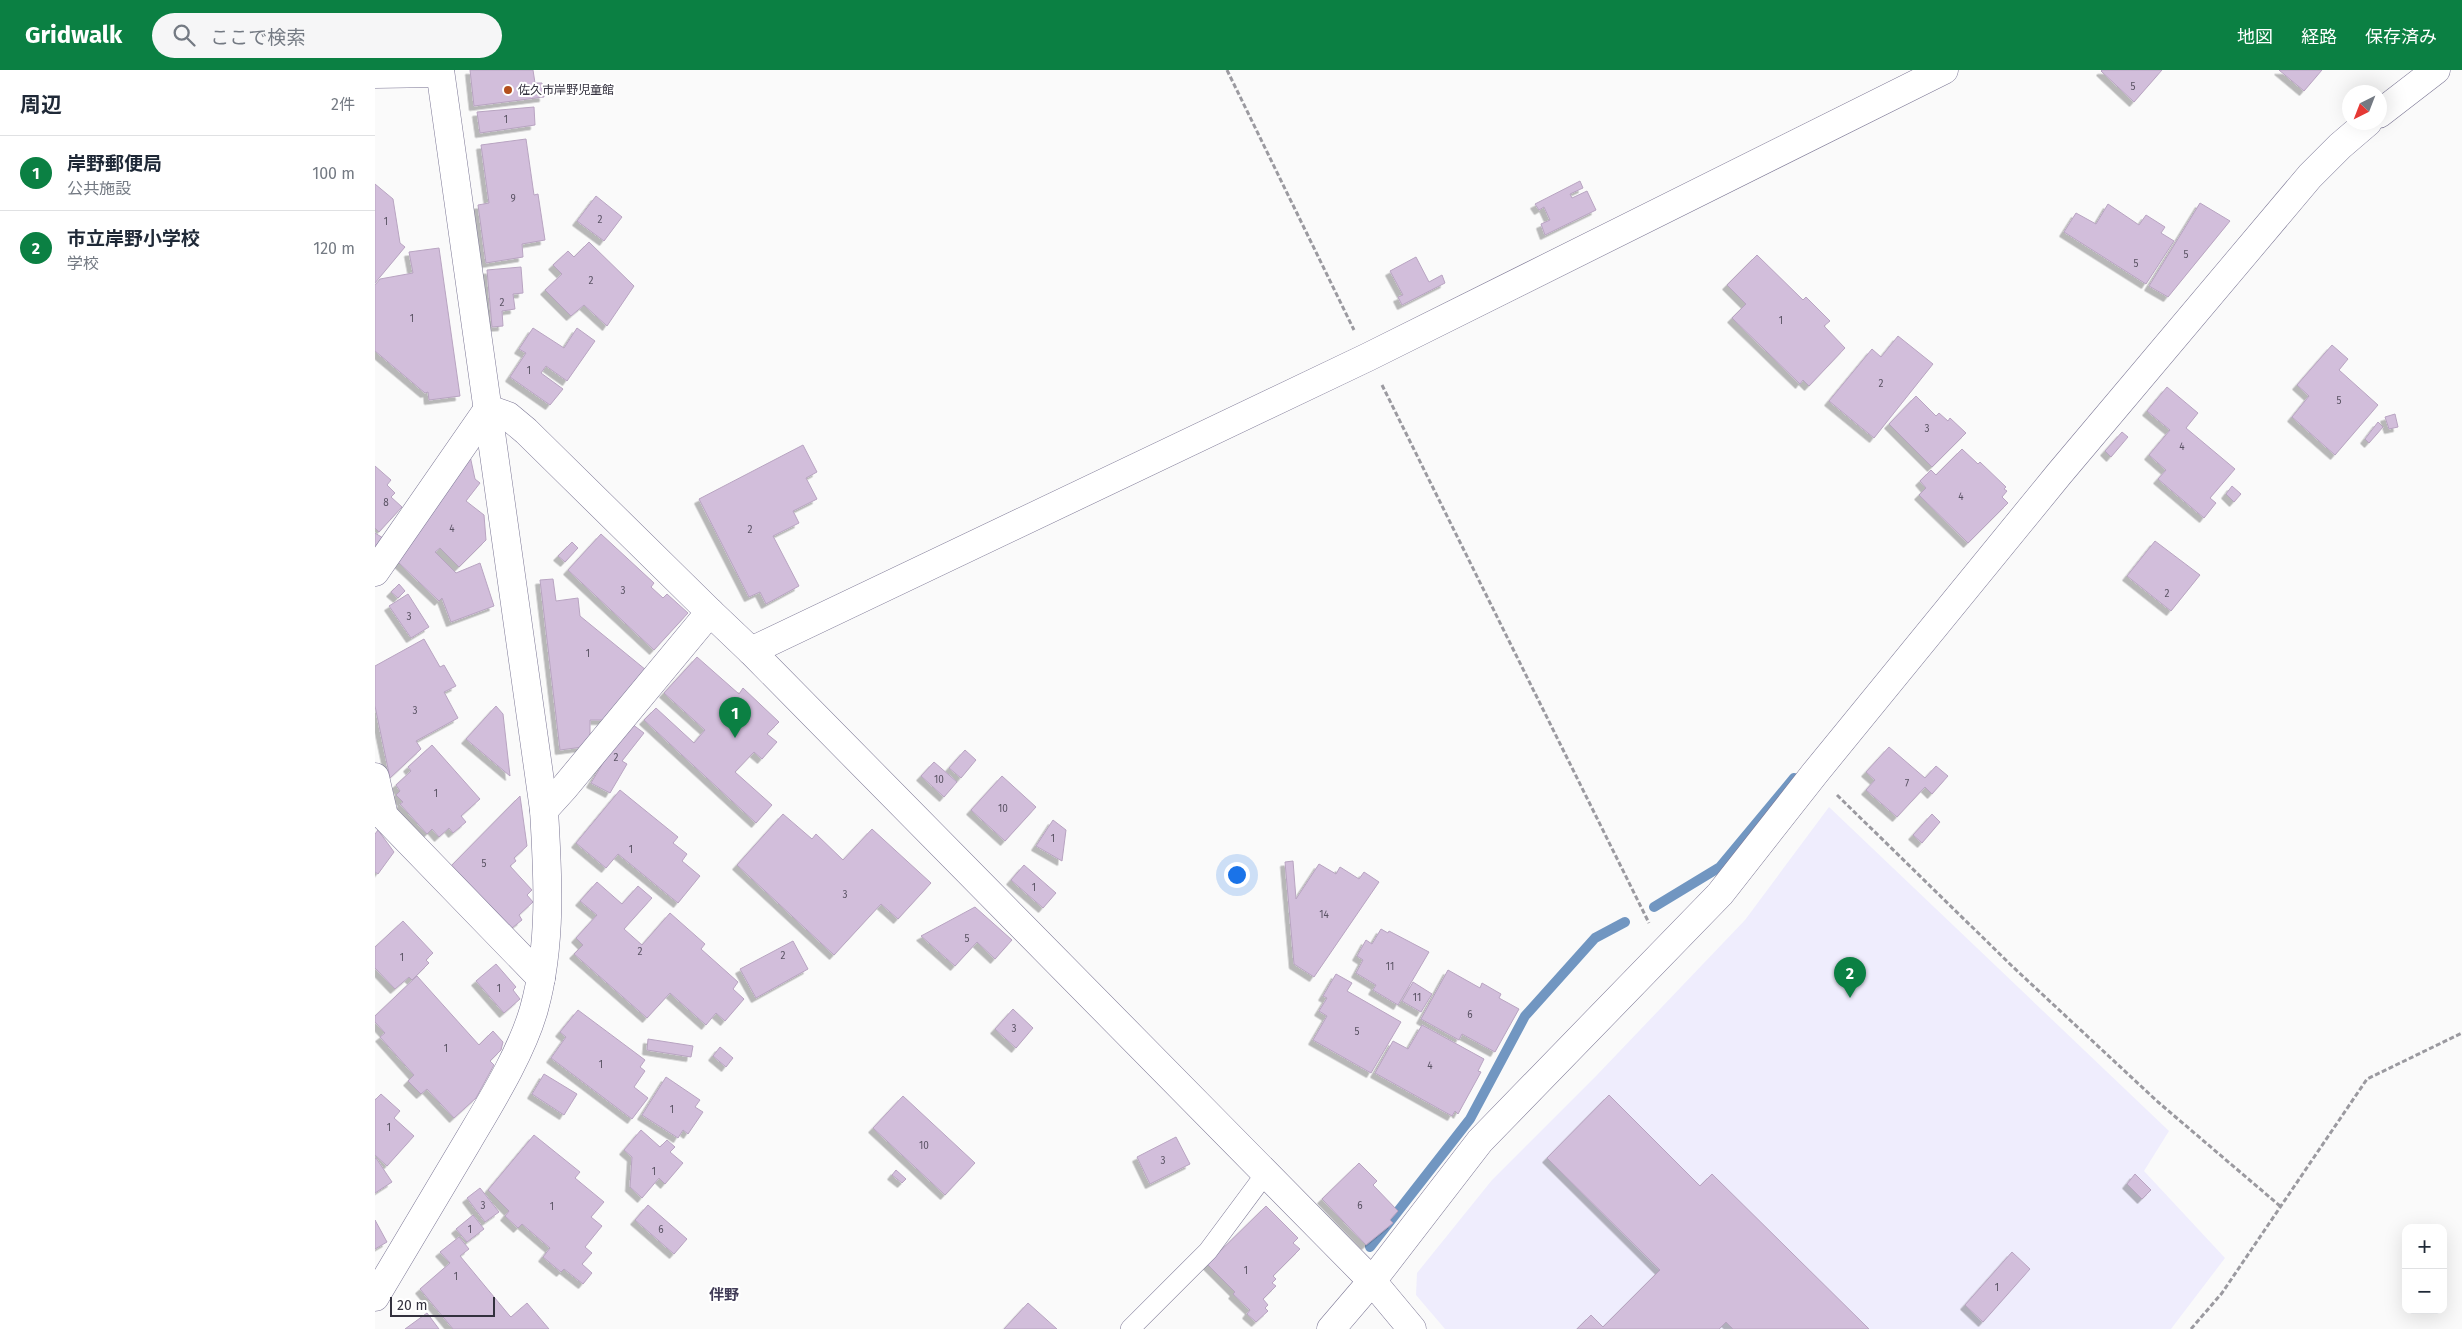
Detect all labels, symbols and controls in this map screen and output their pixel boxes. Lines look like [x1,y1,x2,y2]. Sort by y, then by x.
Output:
search box [152,13,502,58]
text: Gridwalk [25,21,122,49]
icon: search [170,21,198,49]
text: ここで検索 [210,26,305,49]
text: 地図 [2237,26,2273,48]
text: 経路 [2301,26,2337,48]
text: 保存済み [2365,26,2437,48]
house number: 5 [2130,81,2136,93]
place label: 佐久市岸野児童館 [518,83,614,97]
marker: 佐久市岸野児童館 [502,84,514,96]
north arrow [2342,85,2387,130]
text: 周辺 [20,92,62,118]
text: 2件 [331,95,355,114]
house number: 1 [504,114,508,126]
text: 岸野郵便局 [67,152,162,175]
text: 1 [32,164,40,183]
text: 100 m [312,164,355,183]
text: 公共施設 [67,179,131,198]
house number: 9 [510,193,516,205]
house number: 2 [598,214,603,226]
house number: 1 [384,216,388,228]
text: 市立岸野小学校 [67,227,200,250]
text: 2 [32,239,40,258]
text: 120 m [313,239,355,258]
house number: 5 [2183,249,2189,261]
text: 学校 [67,254,99,273]
house number: 5 [2133,258,2139,270]
house number: 2 [589,275,594,287]
house number: 2 [500,297,505,309]
house number: 1 [410,313,414,325]
house number: 1 [1779,315,1783,327]
house number: 1 [527,365,531,377]
house number: 2 [1879,378,1884,390]
house number: 5 [2336,395,2342,407]
house number: 3 [1925,423,1930,435]
house number: 4 [2179,441,2185,453]
house number: 4 [1958,491,1964,503]
house number: 8 [383,497,389,509]
house number: 4 [449,523,455,535]
house number: 2 [748,524,753,536]
house number: 3 [621,585,626,597]
house number: 2 [2165,588,2170,600]
house number: 3 [407,611,412,623]
house number: 1 [586,648,590,660]
pin: 1 [719,697,751,738]
house number: 3 [413,705,418,717]
house number: 2 [614,752,619,764]
house number: 10 [934,774,944,786]
house number: 7 [1905,778,1910,790]
house number: 1 [434,788,438,800]
house number: 10 [998,803,1008,815]
house number: 1 [1051,833,1055,845]
house number: 1 [629,844,633,856]
house number: 5 [481,858,487,870]
your location [1224,862,1250,888]
house number: 1 [1032,882,1036,894]
house number: 3 [843,889,848,901]
house number: 14 [1319,909,1330,921]
house number: 5 [964,933,970,945]
house number: 2 [638,946,643,958]
house number: 2 [781,950,786,962]
house number: 1 [400,952,404,964]
pin: 2 [1834,957,1866,998]
house number: 11 [1386,961,1394,973]
house number: 1 [497,983,501,995]
house number: 11 [1413,992,1421,1004]
house number: 6 [1467,1009,1473,1021]
house number: 3 [1012,1023,1017,1035]
house number: 5 [1354,1026,1360,1038]
house number: 1 [444,1043,448,1055]
house number: 1 [599,1059,603,1071]
house number: 4 [1427,1060,1433,1072]
house number: 1 [670,1104,674,1116]
house number: 1 [387,1122,391,1134]
house number: 10 [919,1140,929,1152]
house number: 3 [1161,1155,1166,1167]
house number: 1 [652,1166,656,1178]
house number: 3 [481,1200,486,1212]
house number: 6 [1357,1200,1363,1212]
house number: 1 [550,1201,554,1213]
house number: 1 [468,1224,472,1236]
house number: 6 [658,1224,664,1236]
map controls [2402,1224,2447,1314]
button: + [2402,1224,2447,1269]
house number: 1 [1244,1265,1248,1277]
button: − [2402,1269,2447,1314]
house number: 1 [454,1271,458,1283]
house number: 1 [1995,1282,1999,1294]
district label: 伴野 [709,1286,739,1304]
scale bar [390,1294,495,1317]
text: 20 m [397,1297,427,1314]

